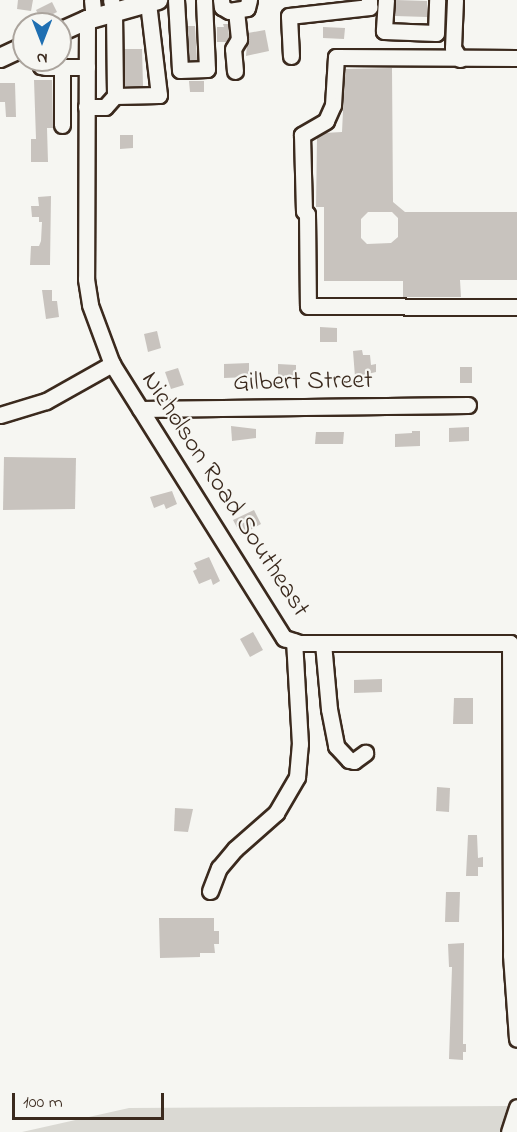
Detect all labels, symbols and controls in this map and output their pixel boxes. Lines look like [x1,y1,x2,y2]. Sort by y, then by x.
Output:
north arrow [12,12,72,72]
text: N [37,46,47,70]
street label: Gilbert Street [233,366,373,400]
street label: Nicholson Road Southeast [133,367,315,623]
scale bar [15,1081,166,1119]
text: 100 m [23,1090,63,1116]

